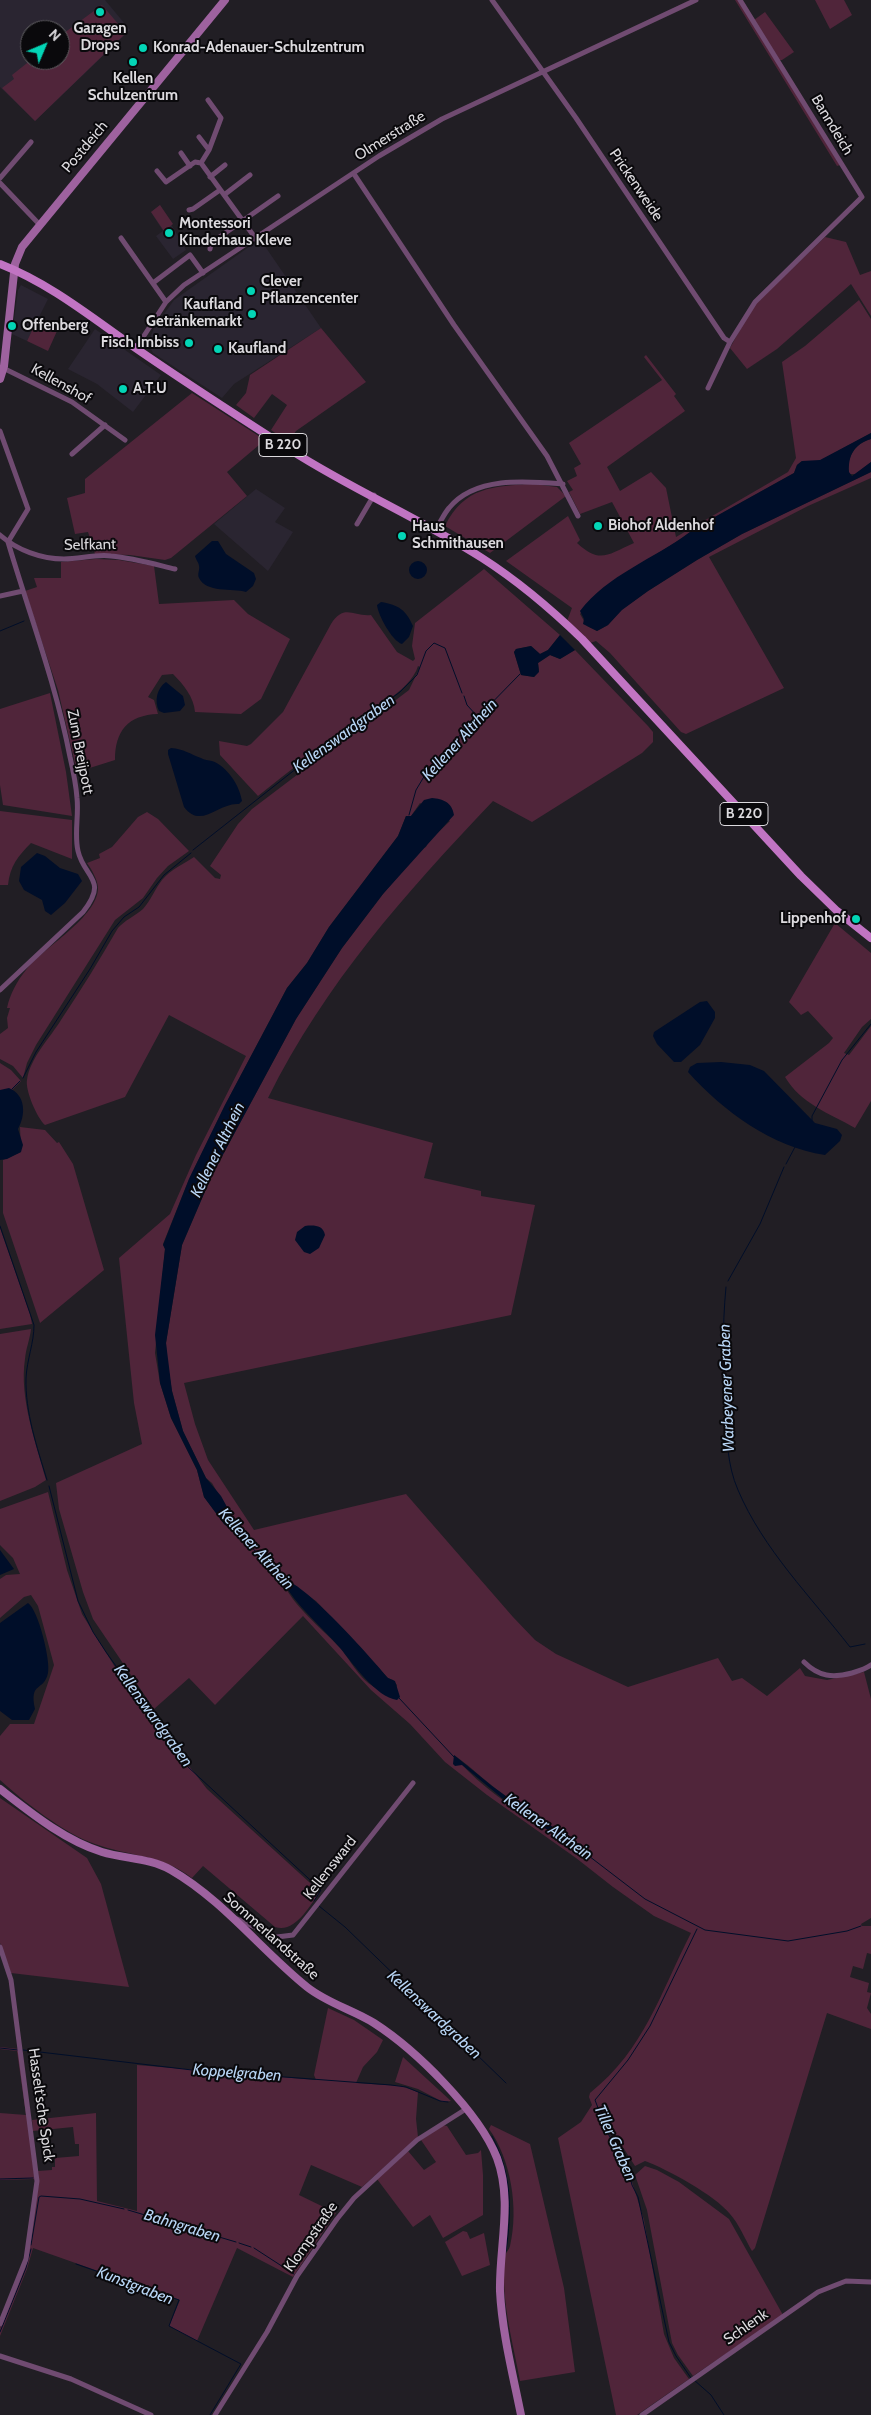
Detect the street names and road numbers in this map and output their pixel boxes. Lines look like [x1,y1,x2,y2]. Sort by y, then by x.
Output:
street label: Banndeich [807,92,857,158]
street label: Olmerstraße [351,107,429,165]
street label: Postdeich [58,117,112,177]
street label: Prickenweide [605,145,667,225]
street label: Kellenshof [28,360,94,408]
road number: B 220 [259,434,307,456]
street label: Selfkant [64,536,116,554]
street label: Zum Breijpott [63,708,97,796]
road number: B 220 [720,802,768,826]
street label: Kellensward [300,1833,360,1903]
street label: Sommerlandstraße [219,1888,323,1984]
street label: Hasselt'sche Spick [24,2047,58,2163]
street label: Klompstraße [280,2199,342,2275]
street label: Schlenk [720,2305,772,2349]

